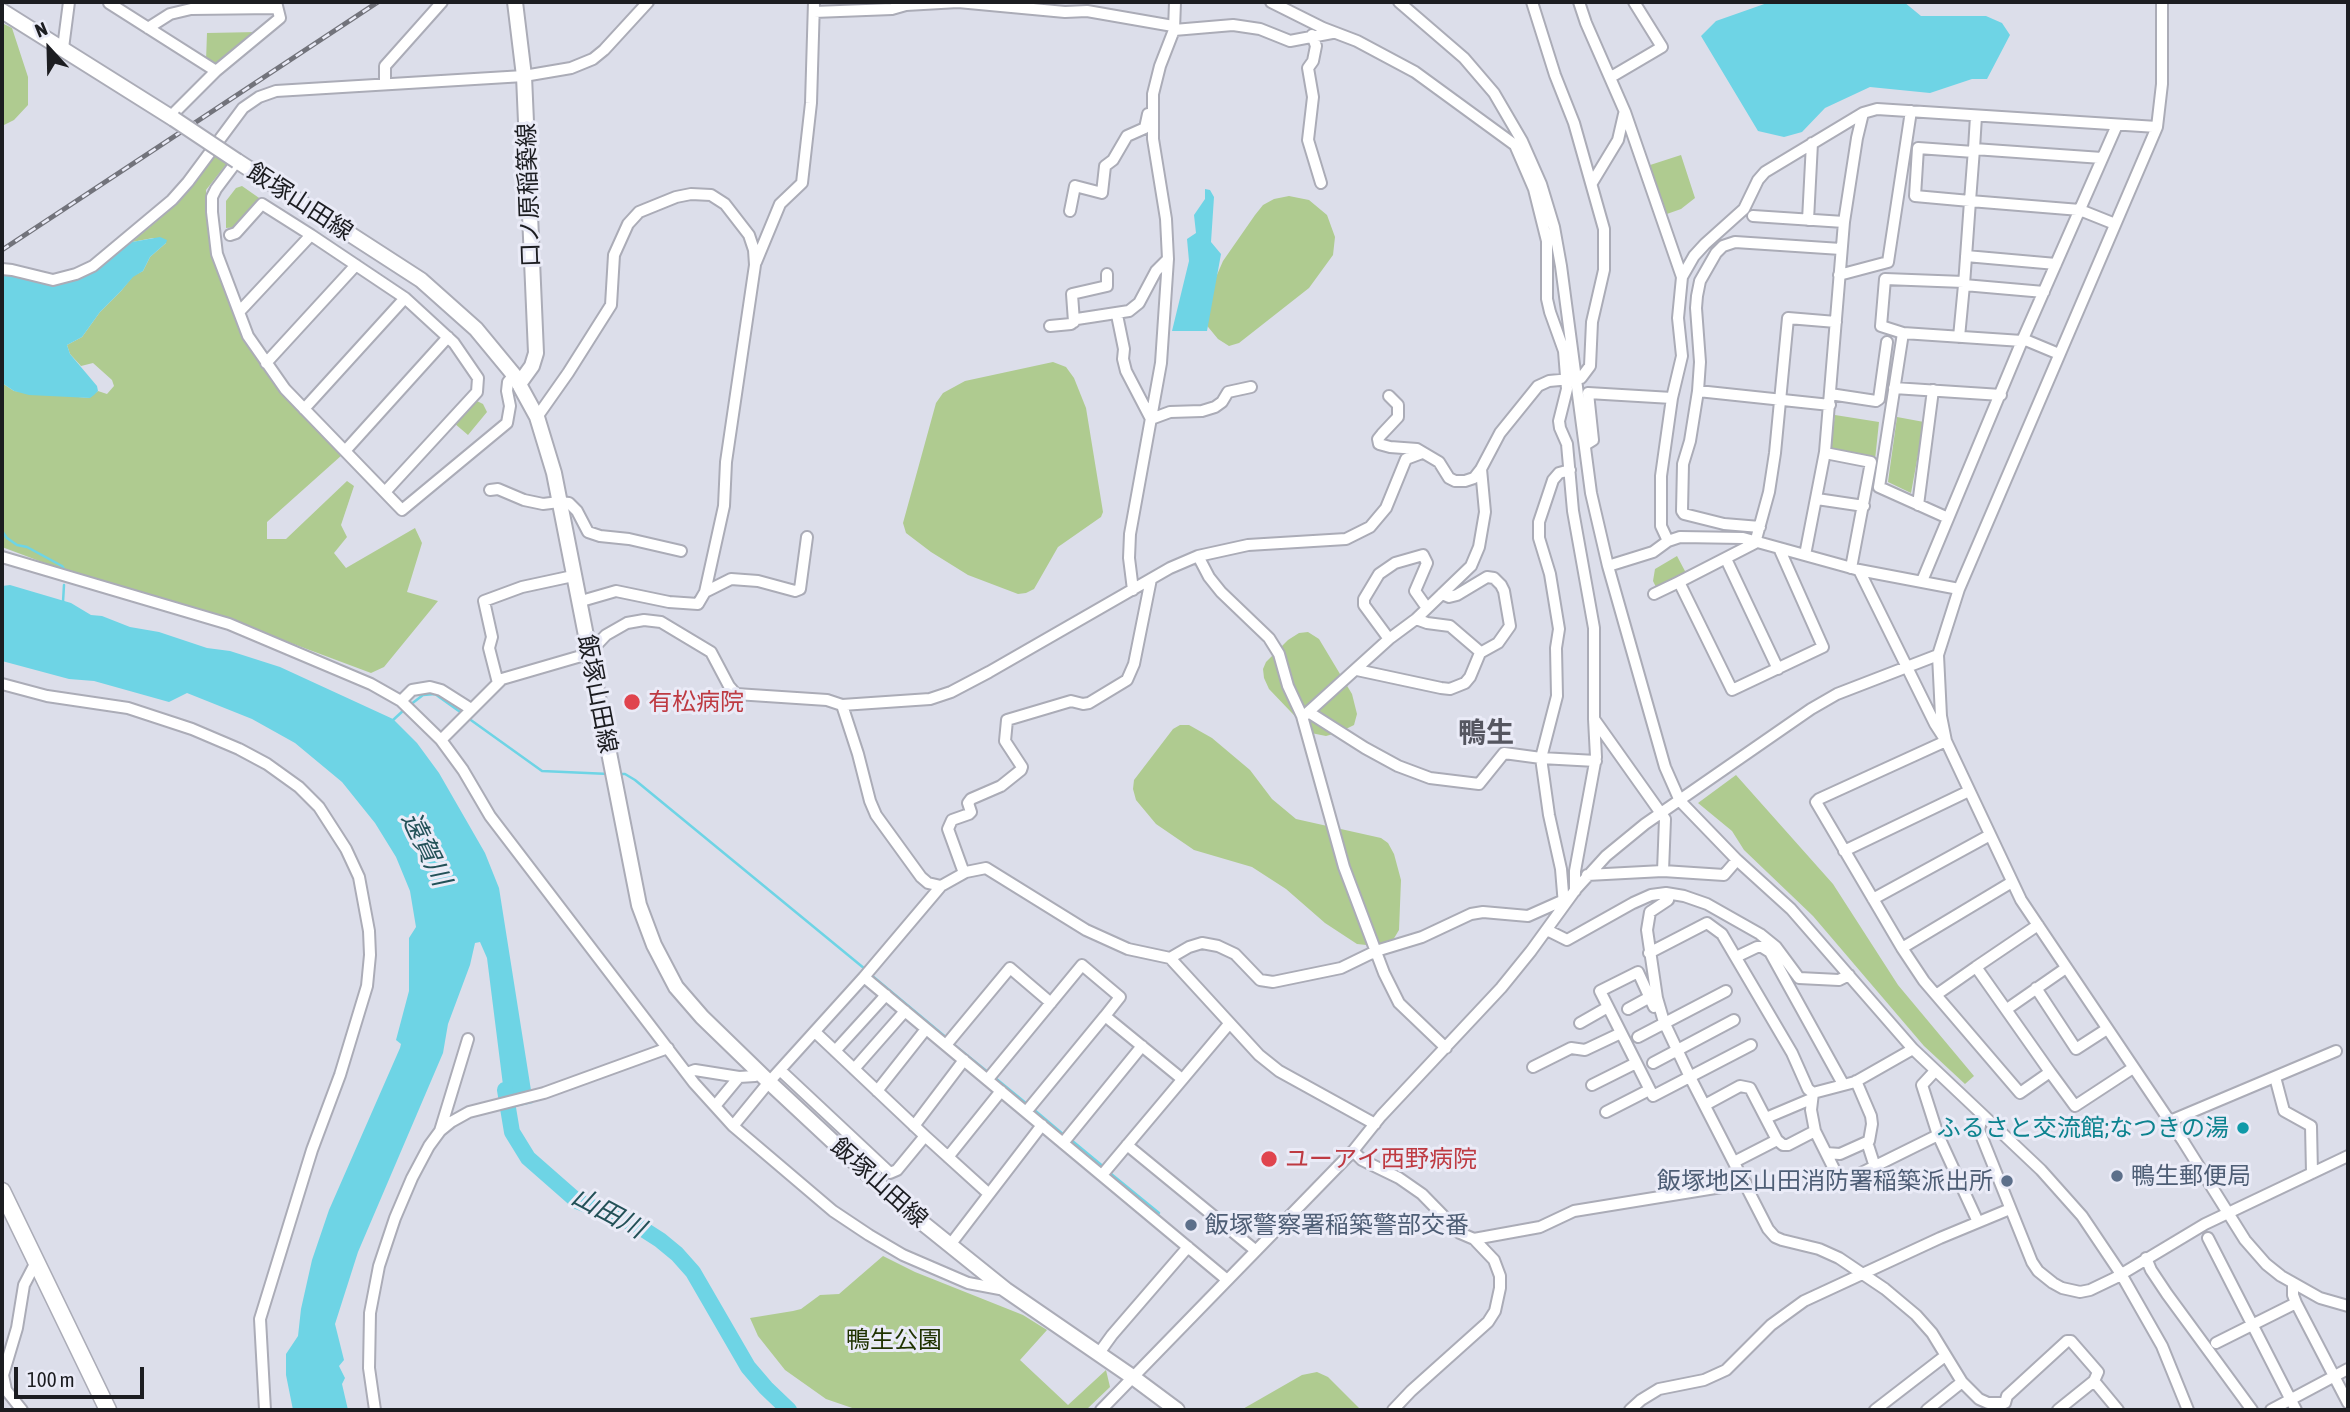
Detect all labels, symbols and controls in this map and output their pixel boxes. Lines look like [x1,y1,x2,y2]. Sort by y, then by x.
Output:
north arrow [14,14,84,84]
text: N [32,17,50,42]
street label: 口ノ原稲築線 [512,123,546,267]
street label: 飯塚山田線 [242,157,358,247]
street label: 飯塚山田線 [571,632,623,756]
place label: 有松病院 [648,688,744,716]
marker: 有松病院 [622,692,642,712]
district label: 鴨生 [1458,716,1514,750]
water label: 遠賀川 [395,807,457,891]
place label: ふるさと交流館;なつきの湯 [1937,1114,2229,1142]
marker: ふるさと交流館;なつきの湯 [2235,1120,2251,1136]
street label: 飯塚山田線 [825,1132,933,1234]
place label: ユーアイ西野病院 [1285,1145,1477,1173]
marker: ユーアイ西野病院 [1259,1149,1279,1169]
place label: 鴨生郵便局 [2131,1162,2251,1190]
place label: 飯塚地区山田消防署稲築派出所 [1657,1167,1993,1195]
marker: 鴨生郵便局 [2109,1168,2125,1184]
marker: 飯塚地区山田消防署稲築派出所 [1999,1173,2015,1189]
water label: 山田川 [566,1181,650,1245]
place label: 飯塚警察署稲築警部交番 [1205,1211,1469,1239]
marker: 飯塚警察署稲築警部交番 [1183,1217,1199,1233]
park label: 鴨生公園 [846,1326,942,1354]
scale bar [18,1352,147,1396]
text: 100 m [27,1367,75,1391]

